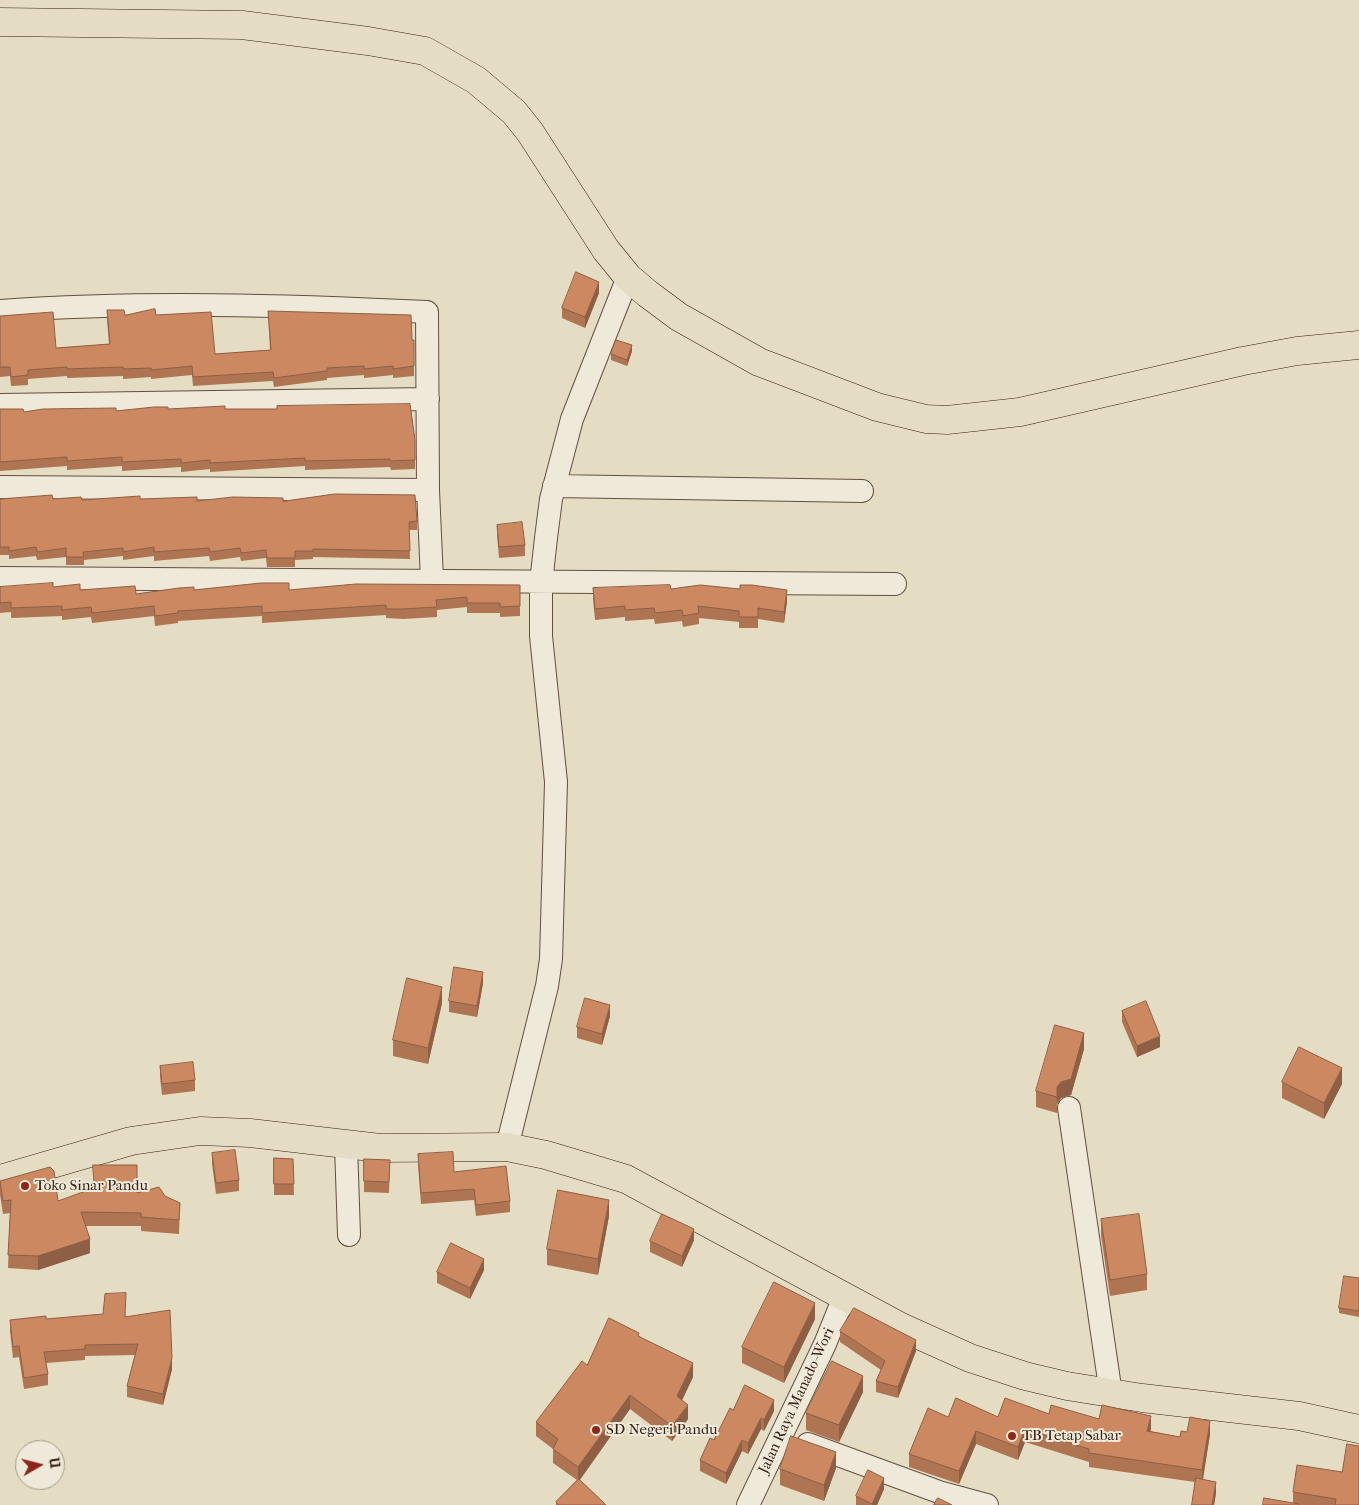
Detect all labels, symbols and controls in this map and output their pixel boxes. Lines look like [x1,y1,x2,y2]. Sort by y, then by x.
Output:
place label: Toko Sinar Pandu [35,1177,148,1195]
marker: Toko Sinar Pandu [19,1180,31,1192]
street label: Jalan Raya Manado-Wori [755,1325,839,1477]
place label: SD Negeri Pandu [606,1421,717,1439]
marker: SD Negeri Pandu [590,1424,602,1436]
place label: TB Tetap Sabar [1022,1427,1121,1445]
marker: TB Tetap Sabar [1006,1430,1018,1442]
north arrow [15,1440,65,1490]
text: U [45,1456,64,1470]

